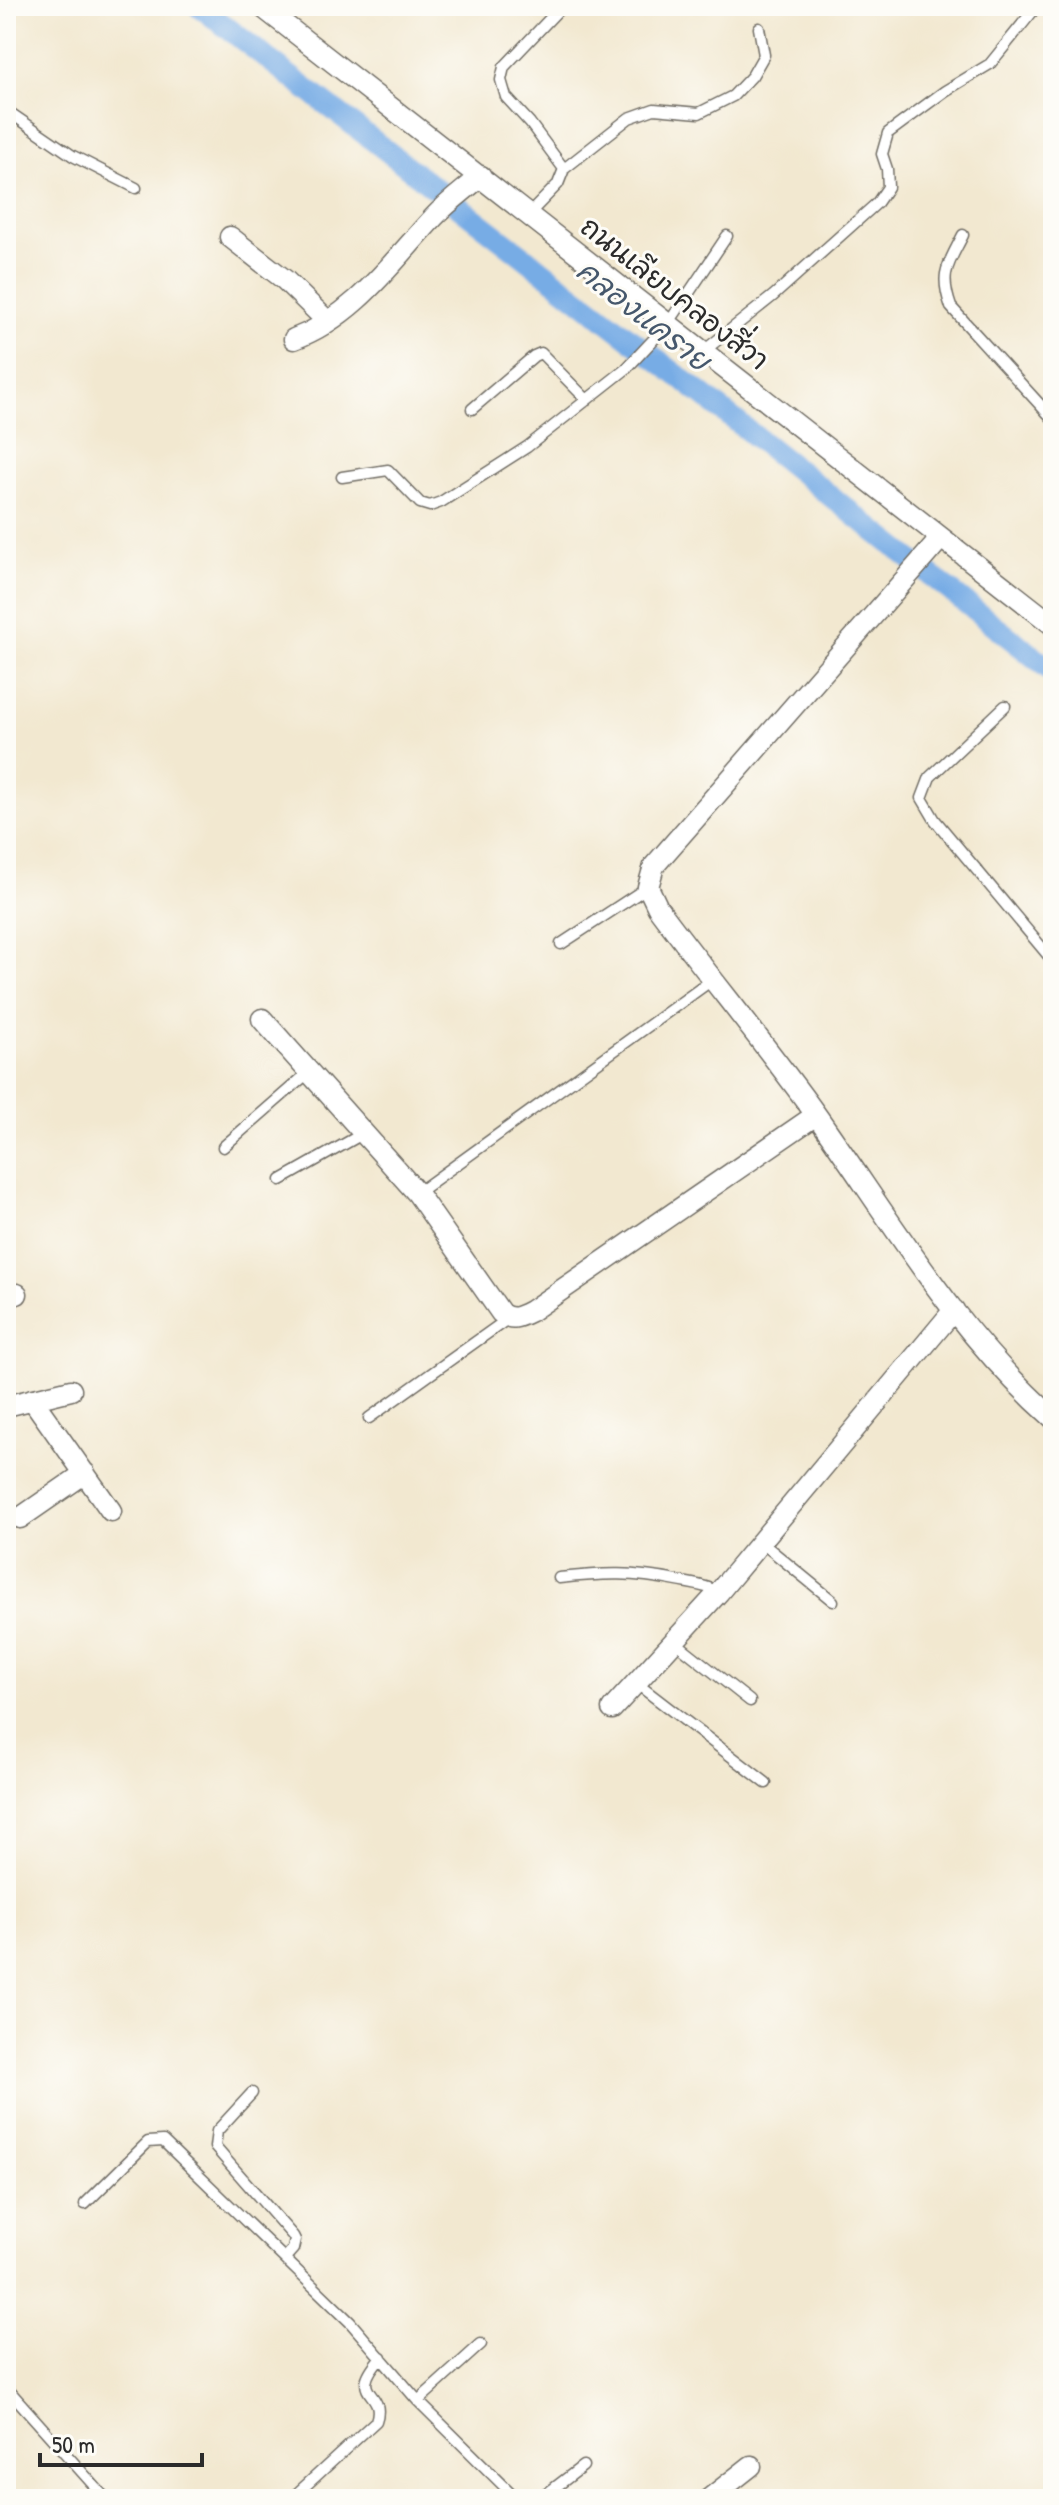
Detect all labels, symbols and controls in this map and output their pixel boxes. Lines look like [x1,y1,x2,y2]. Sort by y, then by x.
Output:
street label: ถนนเลียบคลองสี่วา [573,202,781,378]
water label: คลองเเคราย [569,250,721,381]
scale bar [40,2417,202,2467]
text: 50 m [52,2428,95,2460]

